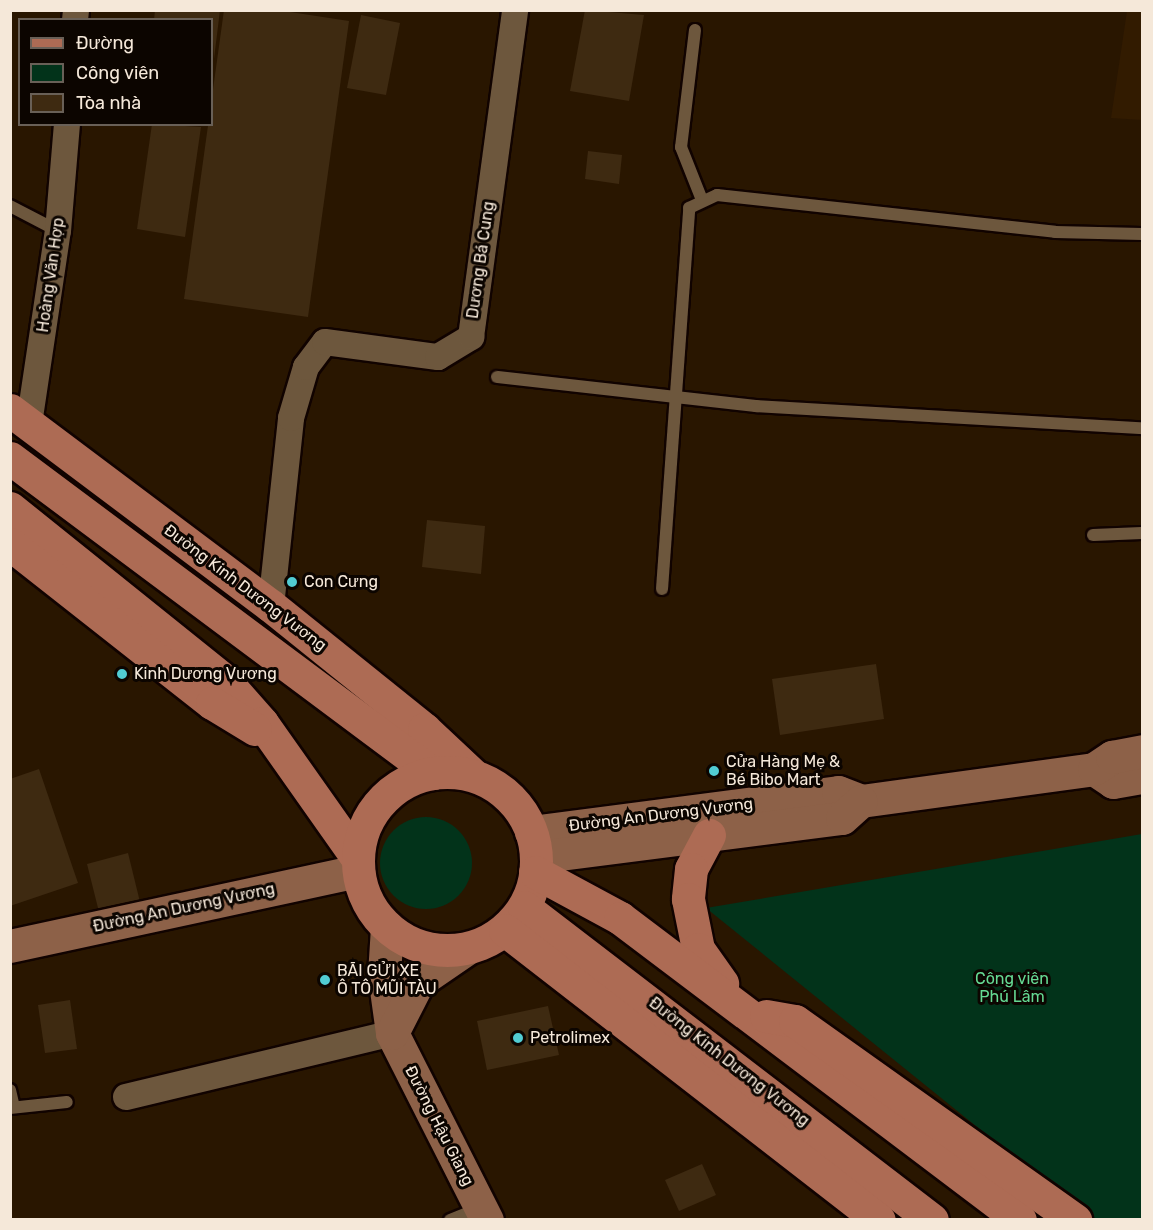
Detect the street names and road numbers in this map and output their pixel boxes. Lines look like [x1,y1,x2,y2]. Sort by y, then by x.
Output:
street label: Dương Bá Cung [463,200,499,320]
street label: Hoàng Văn Hợp [33,216,69,334]
street label: Đường Kinh Dương Vương [160,521,330,655]
street label: Đường An Dương Vương [567,794,755,836]
street label: Đường An Dương Vương [91,879,277,937]
street label: Đường Kinh Dương Vương [645,993,813,1131]
street label: Đường Hậu Giang [400,1063,478,1189]

